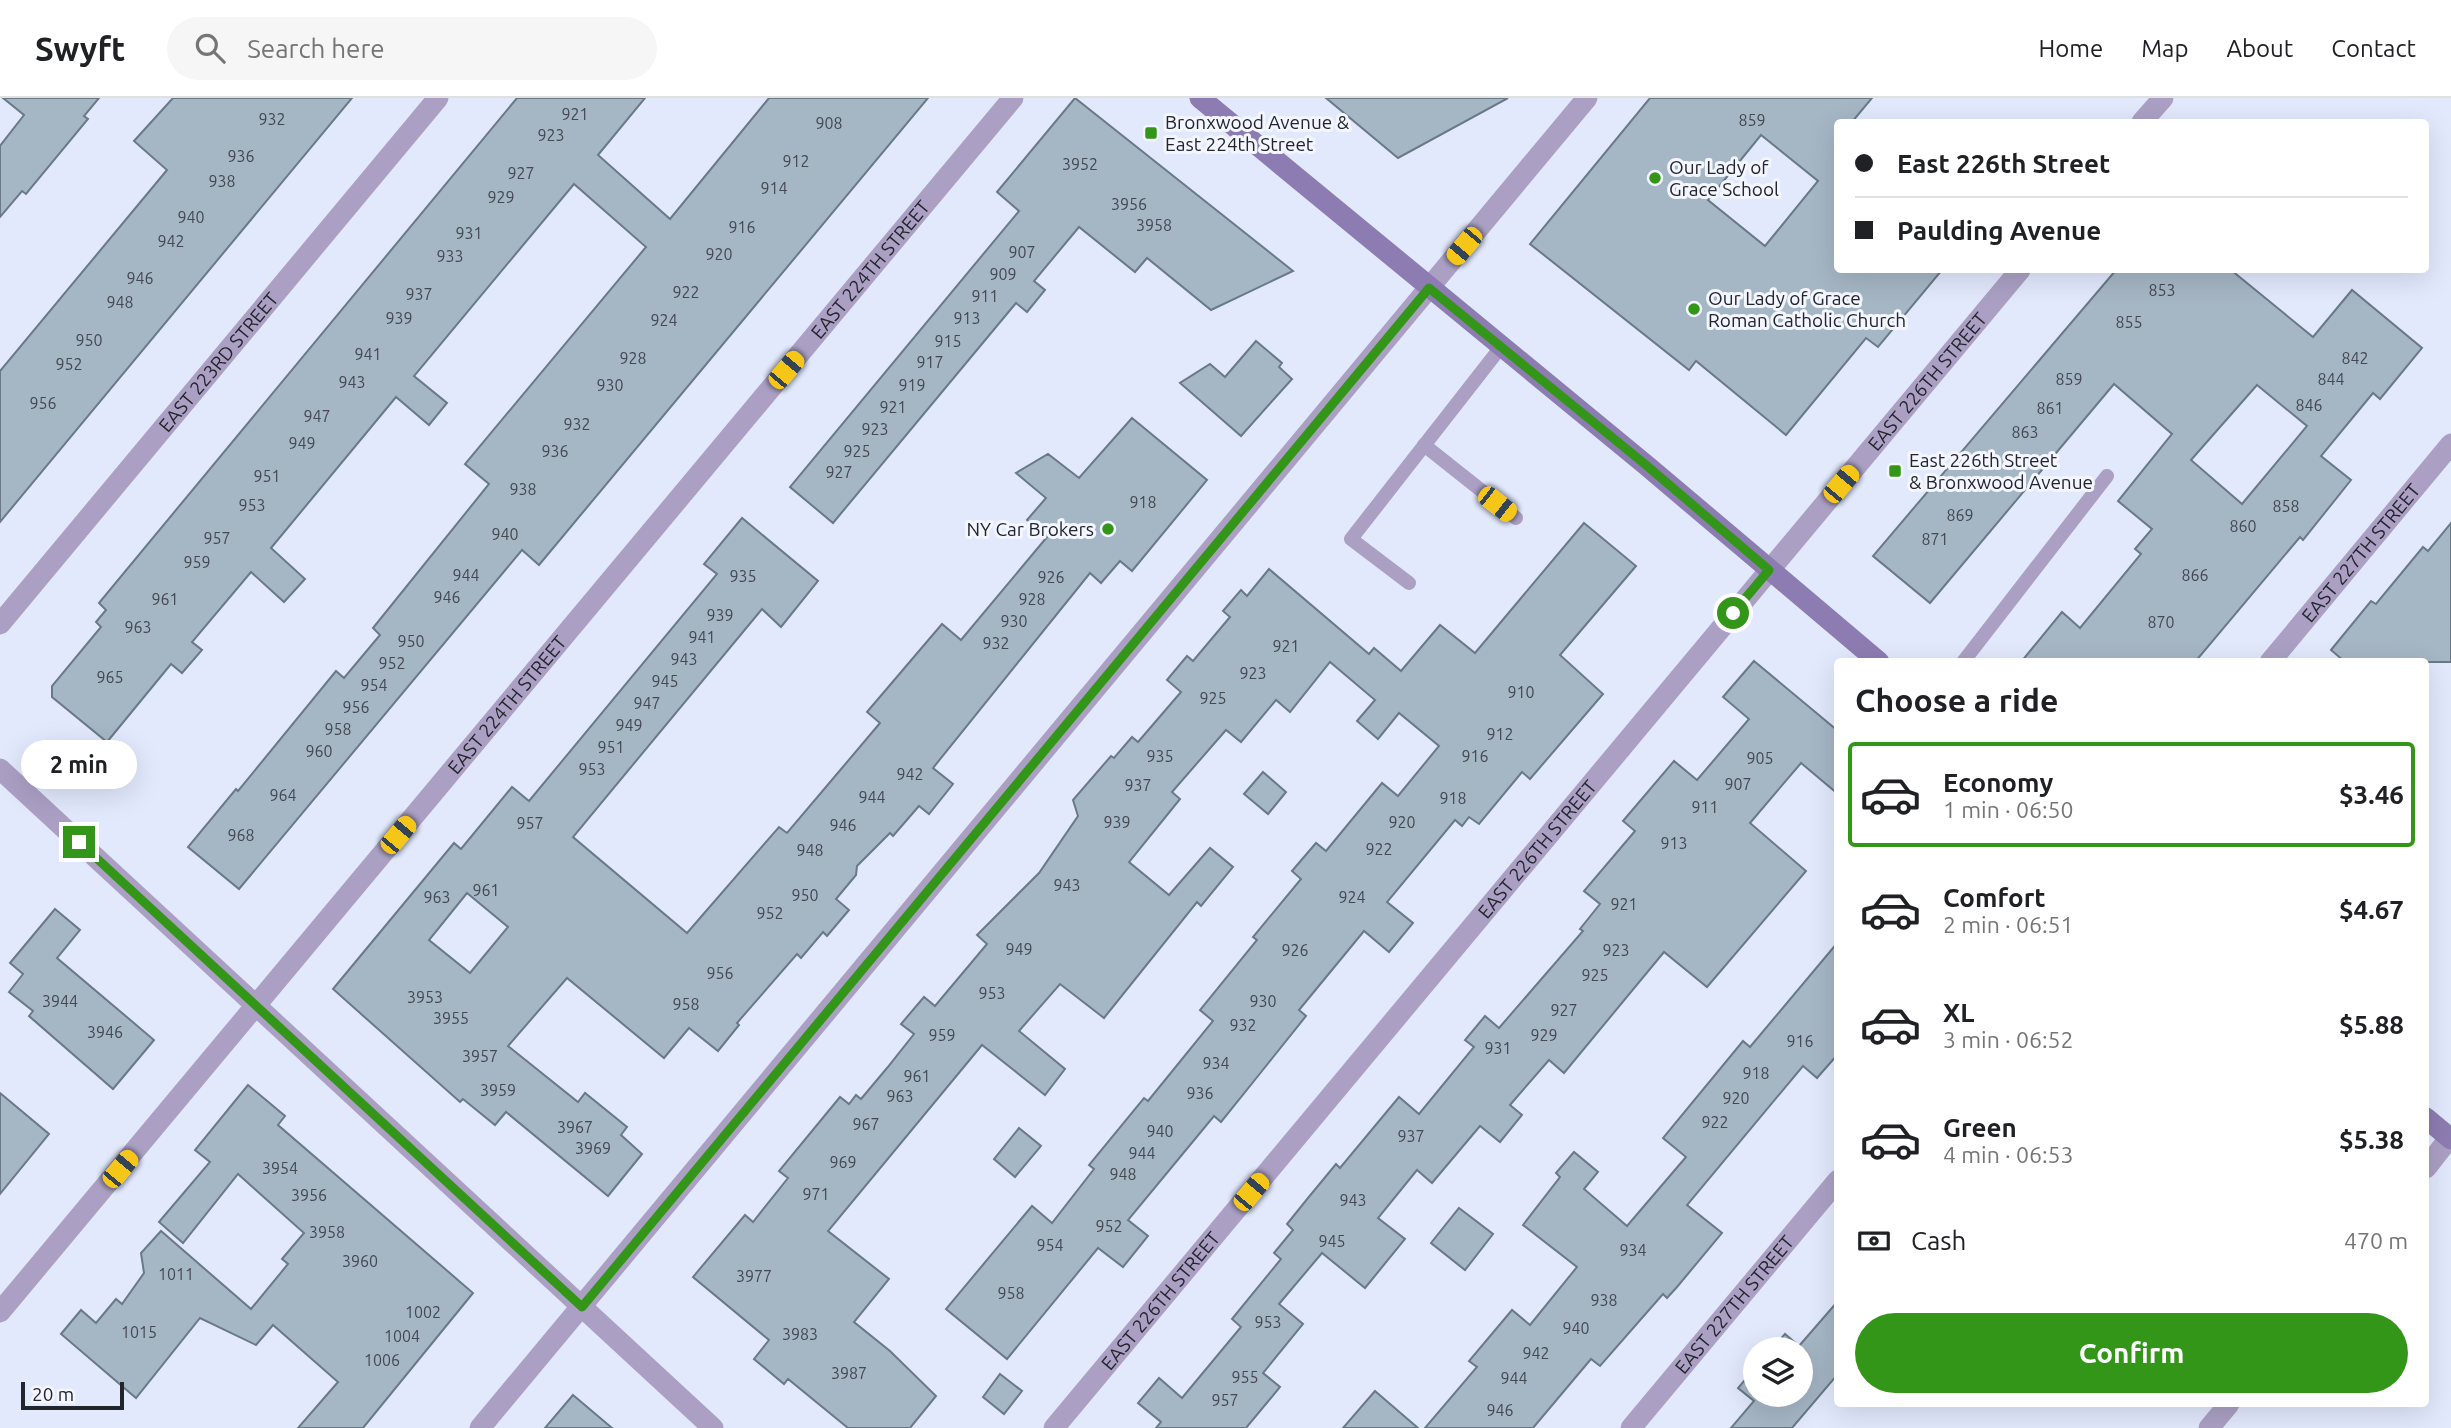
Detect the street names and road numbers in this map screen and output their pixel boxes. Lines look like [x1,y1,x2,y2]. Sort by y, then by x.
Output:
street label: EAST 224TH STREET [806,195,934,343]
street label: EAST 223RD STREET [154,288,283,436]
street label: EAST 226TH STREET [1863,308,1991,455]
street label: EAST 227TH STREET [2297,479,2425,626]
street label: EAST 224TH STREET [443,631,571,778]
street label: EAST 226TH STREET [1473,775,1601,923]
street label: EAST 226TH STREET [1096,1227,1224,1374]
street label: EAST 227TH STREET [1670,1231,1798,1378]

